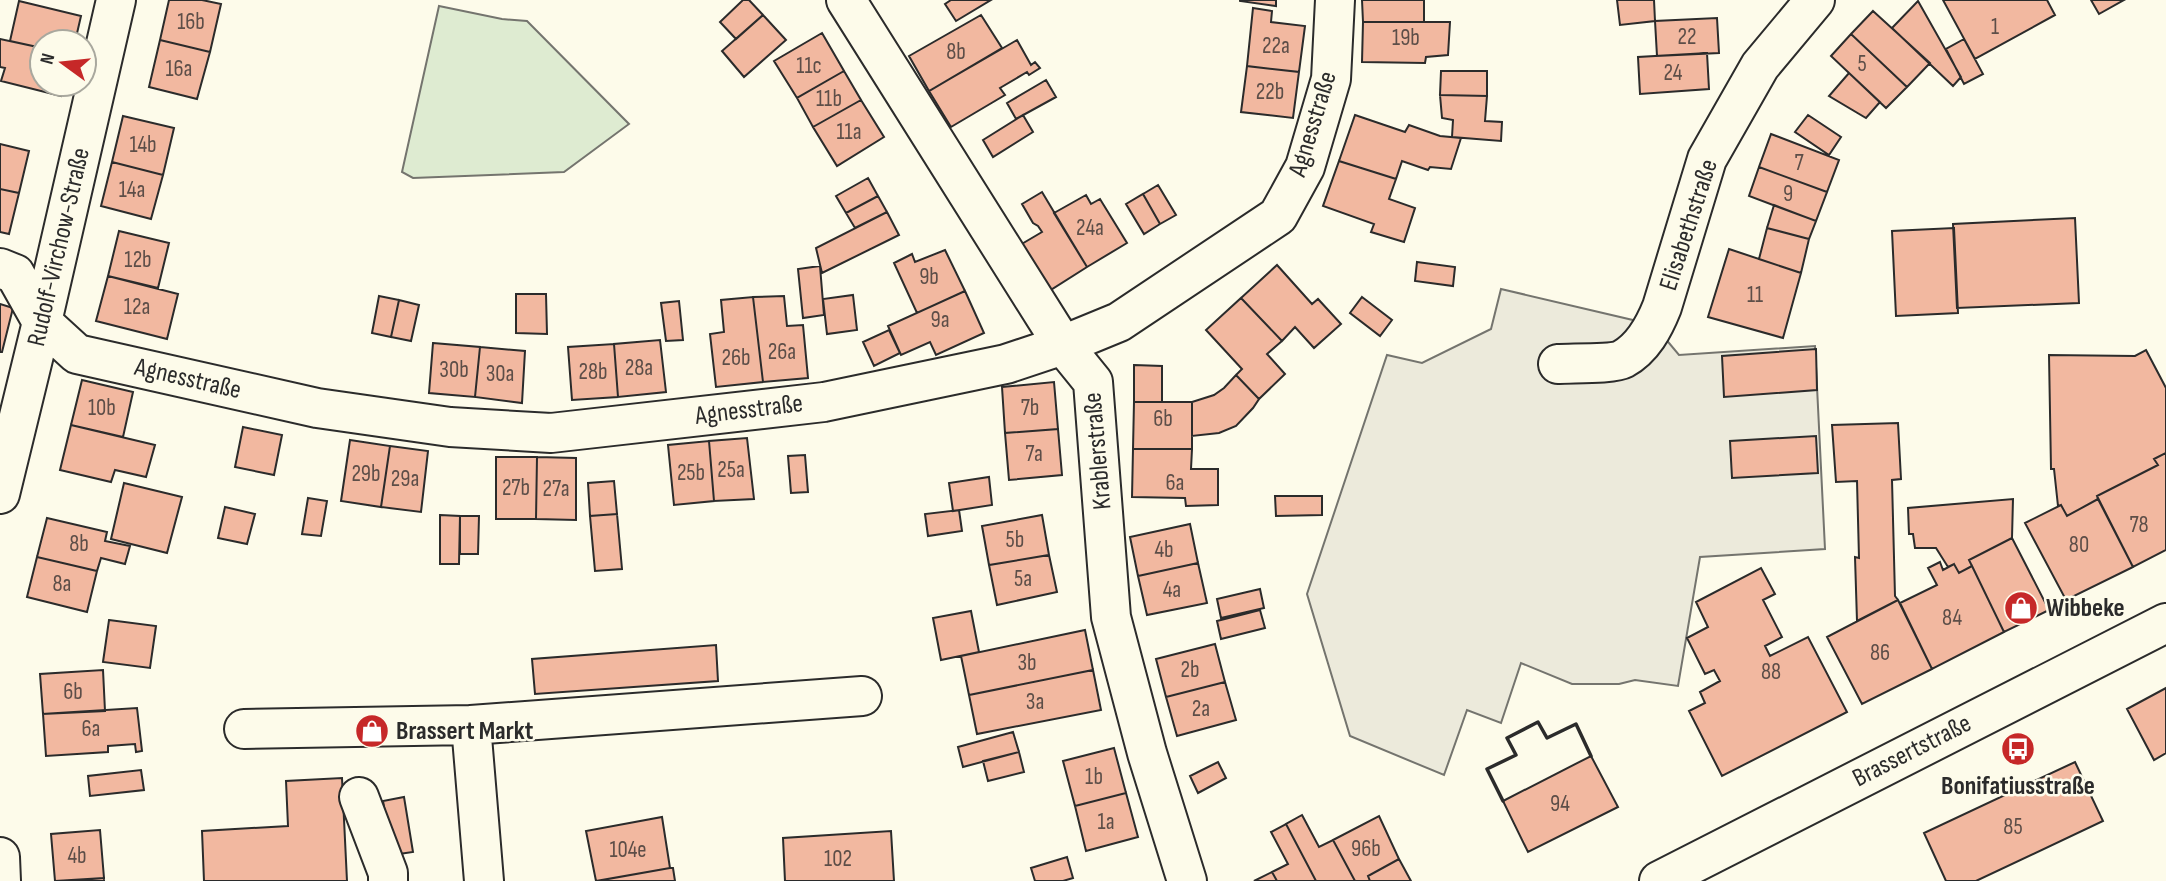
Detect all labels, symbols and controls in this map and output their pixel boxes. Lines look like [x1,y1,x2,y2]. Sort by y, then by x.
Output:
house number: 16b [177,8,205,36]
house number: 1 [1991,13,1999,41]
house number: 22 [1678,23,1696,51]
house number: 19b [1392,24,1420,52]
north arrow [28,28,98,98]
house number: 22a [1262,32,1290,60]
house number: 8b [946,38,966,66]
house number: 5 [1857,50,1867,78]
text: N [36,51,60,67]
house number: 11c [796,52,822,80]
house number: 16a [166,55,192,83]
house number: 24 [1664,59,1683,87]
street label: Agnesstraße [1282,68,1344,181]
house number: 22b [1256,78,1284,106]
house number: 11b [816,85,842,113]
house number: 11a [836,118,862,146]
house number: 14b [129,131,157,159]
street label: Rudolf-Virchow-Straße [21,145,97,349]
house number: 7 [1794,149,1804,177]
street label: Elisabethstraße [1653,155,1725,295]
house number: 14a [119,176,145,204]
house number: 9 [1783,180,1793,208]
house number: 24a [1076,214,1104,242]
house number: 12b [124,246,152,274]
house number: 9b [919,263,939,291]
house number: 11 [1747,281,1763,309]
house number: 12a [124,293,150,321]
house number: 9a [930,306,950,334]
house number: 26a [768,338,796,366]
house number: 26b [721,344,751,372]
street label: Agnesstraße [131,352,244,406]
house number: 28a [625,354,653,382]
house number: 30b [439,356,469,384]
house number: 28b [578,358,608,386]
house number: 30a [486,360,514,388]
street label: Agnesstraße [692,388,805,432]
street label: Krablerstraße [1077,391,1119,511]
house number: 10b [88,394,116,422]
house number: 7b [1021,394,1039,422]
house number: 6b [1153,405,1173,433]
house number: 7a [1025,440,1043,468]
house number: 25a [717,456,745,484]
house number: 25b [677,459,705,487]
house number: 29b [351,460,381,488]
house number: 29a [391,465,419,493]
house number: 6a [1166,469,1184,497]
house number: 27b [502,474,530,502]
house number: 27a [542,475,570,503]
house number: 78 [2129,511,2149,539]
house number: 5b [1006,526,1024,554]
house number: 8b [69,530,89,558]
house number: 80 [2069,531,2089,559]
house number: 4b [1154,536,1174,564]
house number: 5a [1014,565,1032,593]
house number: 8a [53,570,71,598]
house number: 4a [1163,576,1181,604]
shop icon: Wibbeke [2002,589,2040,627]
place label: Wibbeke [2046,593,2125,624]
house number: 84 [1942,604,1962,632]
house number: 86 [1870,639,1890,667]
house number: 3b [1017,649,1037,677]
house number: 2b [1180,656,1200,684]
house number: 88 [1761,658,1781,686]
house number: 6b [63,678,83,706]
house number: 3a [1026,688,1044,716]
house number: 2a [1192,695,1210,723]
street label: Brassertstraße [1848,708,1976,794]
shop icon: Brassert Markt [353,712,391,750]
house number: 6a [82,715,100,743]
place label: Brassert Markt [396,716,534,747]
bus stop icon: Bonifatiusstraße [1999,730,2037,768]
house number: 1b [1085,763,1103,791]
place label: Bonifatiusstraße [1941,771,2095,802]
house number: 94 [1550,790,1570,818]
house number: 1a [1097,808,1115,836]
house number: 85 [2003,813,2023,841]
house number: 96b [1351,835,1381,863]
house number: 104e [609,836,647,864]
house number: 4b [67,842,87,870]
house number: 102 [824,845,852,873]

